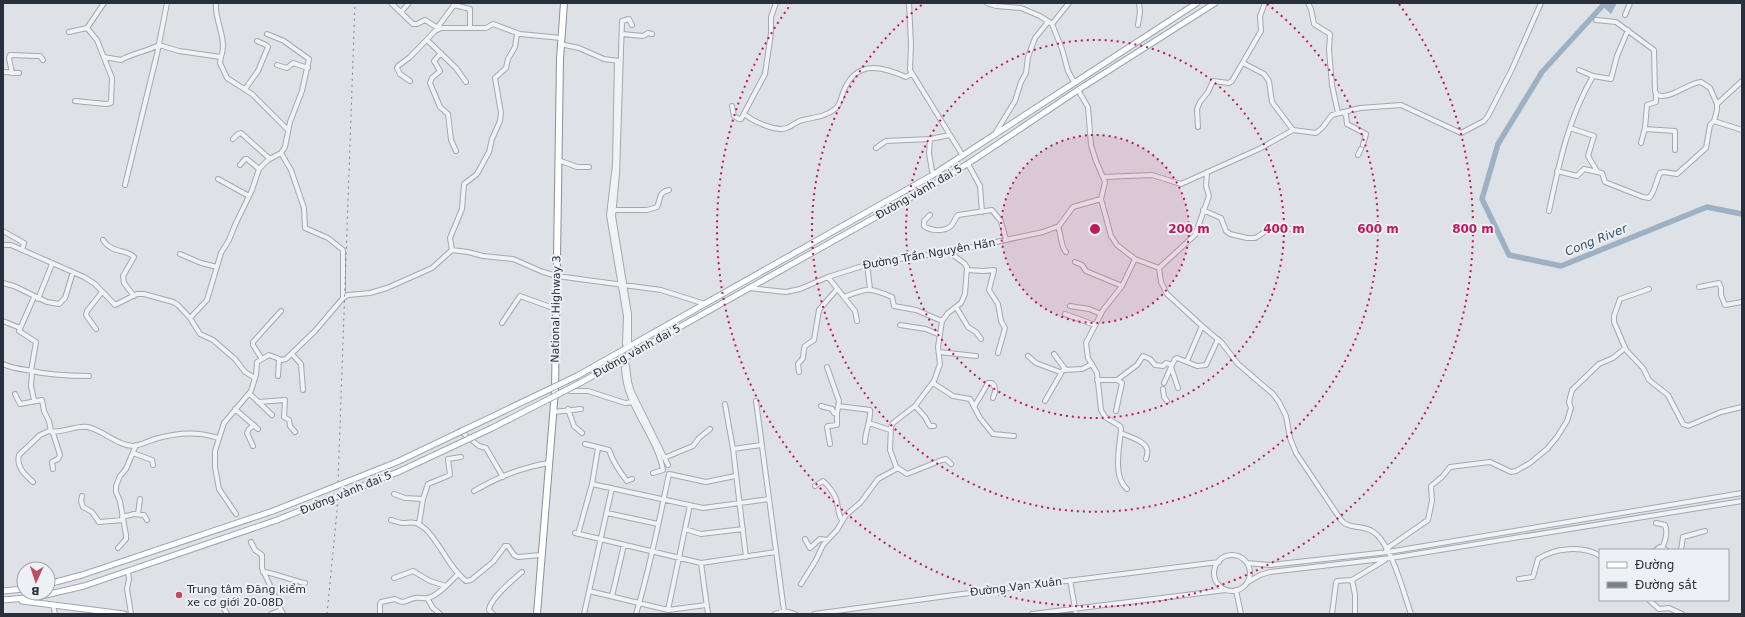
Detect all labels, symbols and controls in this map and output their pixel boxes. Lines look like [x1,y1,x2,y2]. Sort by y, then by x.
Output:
street label: Đường vành đai 5 [873,162,965,222]
water label: Cong River [1563,221,1630,259]
centre of rings [1088,222,1102,236]
text: 200 m [1168,222,1210,236]
text: 400 m [1263,222,1305,236]
text: 600 m [1357,222,1399,236]
text: 800 m [1452,222,1494,236]
street label: Đường Trần Nguyên Hãn [862,236,996,272]
street label: National Highway 3 [549,255,563,363]
street label: Đường vành đai 5 [591,322,683,380]
street label: Đường vành đai 5 [298,469,394,517]
legend [1599,549,1729,601]
text: Đường [1635,558,1674,572]
north arrow [16,561,56,601]
street label: Đường Vạn Xuân [969,575,1063,599]
text: Đường sắt [1635,578,1697,592]
place label: Trung tâm Đăng kiểm xe cơ giới 20-08D [186,583,306,609]
text: B [31,584,40,597]
marker: Trung tâm Đăng kiểm xe cơ giới 20-08D [174,590,184,600]

